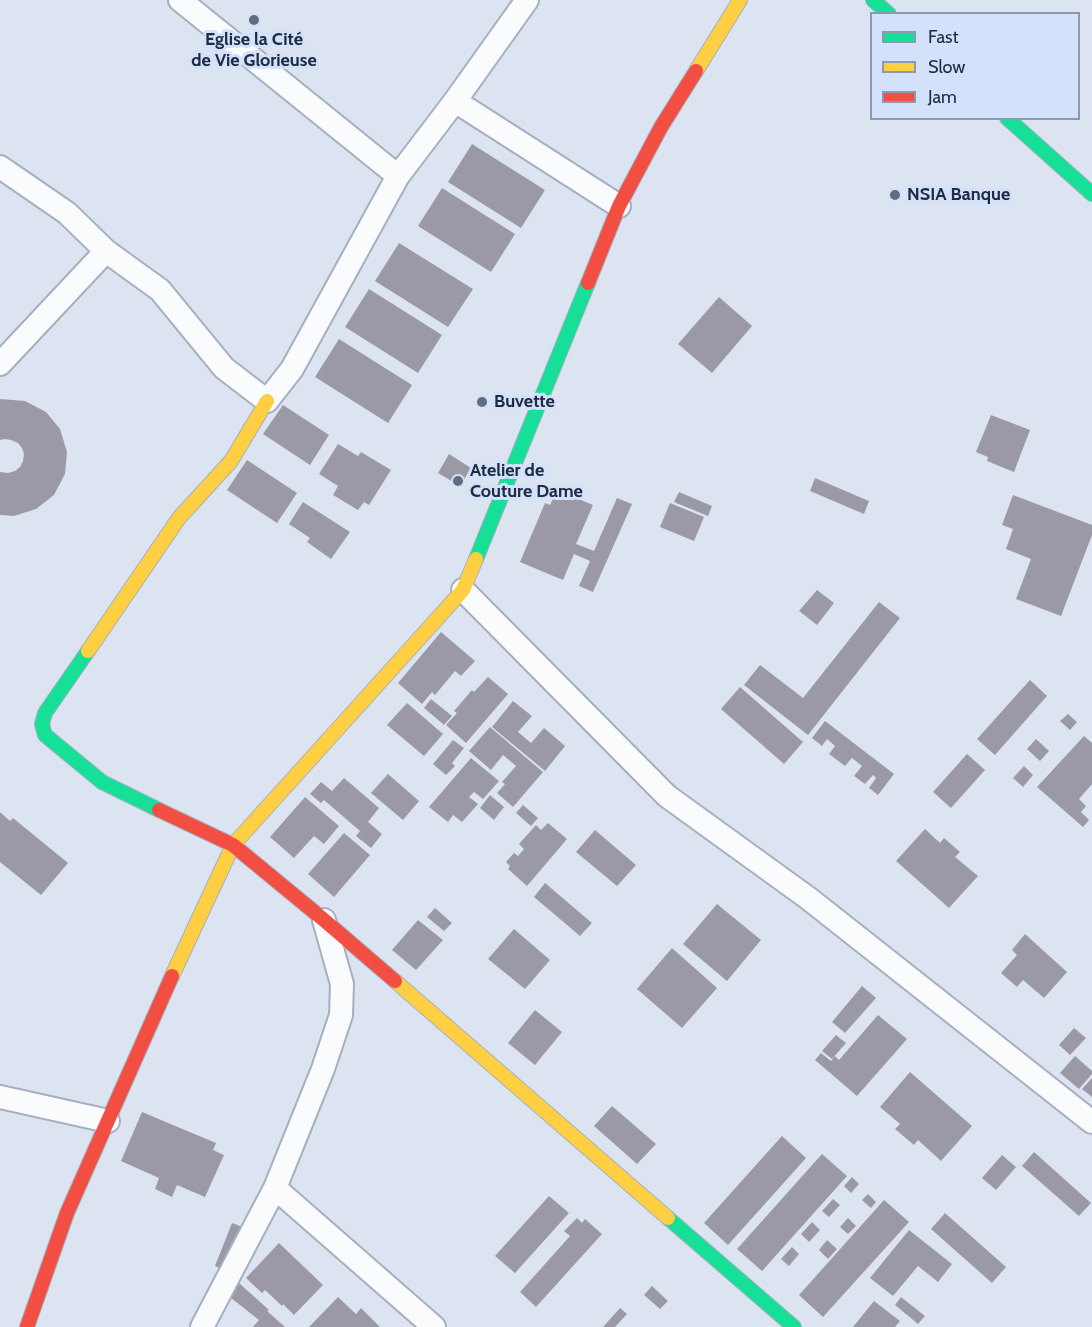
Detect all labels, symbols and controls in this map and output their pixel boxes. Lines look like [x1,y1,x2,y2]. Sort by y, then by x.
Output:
legend [870,12,1080,120]
marker: Eglise la Cité de Vie Glorieuse [247,13,261,27]
text: Fast [928,26,959,48]
place label: Eglise la Cité de Vie Glorieuse [191,29,317,72]
text: Slow [928,56,965,78]
text: Jam [928,86,957,108]
place label: NSIA Banque [907,184,1010,206]
marker: NSIA Banque [888,188,902,202]
place label: Buvette [494,391,555,413]
marker: Buvette [475,395,489,409]
place label: Atelier de Couture Dame [470,460,583,502]
marker: Atelier de Couture Dame [451,474,465,488]

